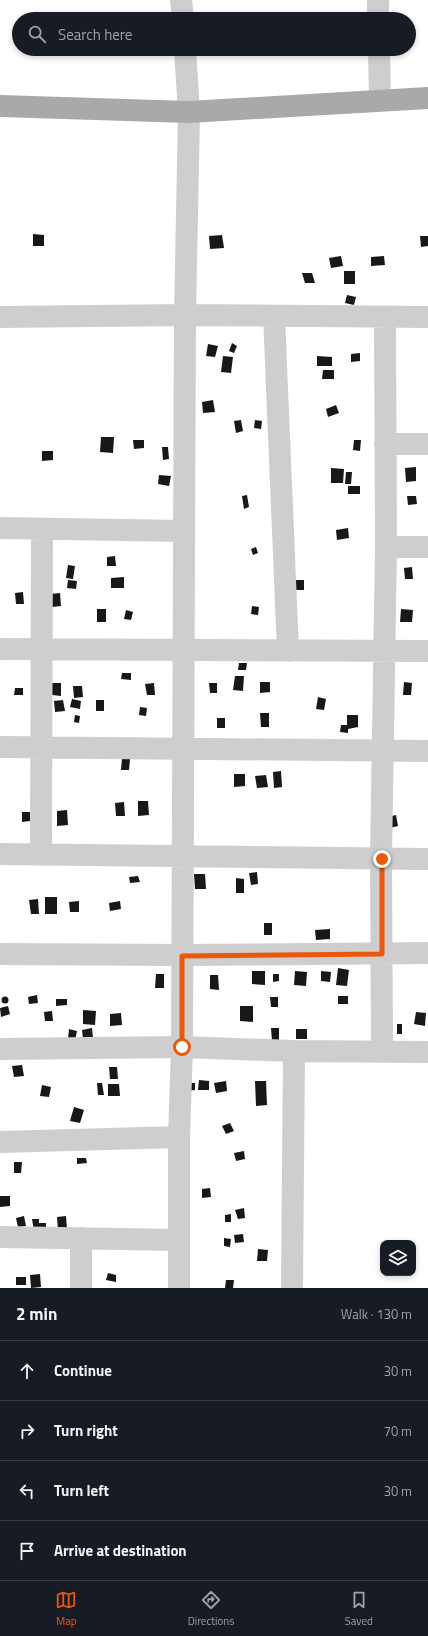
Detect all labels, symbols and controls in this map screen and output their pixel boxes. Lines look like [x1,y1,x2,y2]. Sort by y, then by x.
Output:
search box [12,12,416,56]
icon: search [26,23,48,45]
text: Search here [58,23,132,46]
route end [373,850,391,868]
route start [173,1038,191,1056]
map controls [380,1240,416,1276]
button: layers [380,1240,416,1276]
text: 2 min [16,1301,57,1327]
text: Walk · 130 m [341,1304,412,1324]
text: Continue [54,1359,112,1382]
icon: ahead [16,1360,38,1382]
text: 30 m [384,1361,412,1381]
text: Turn right [54,1419,118,1442]
icon: right [16,1420,38,1442]
text: 70 m [384,1421,412,1441]
text: Turn left [54,1479,109,1502]
icon: left [16,1480,38,1502]
text: 30 m [384,1481,412,1501]
text: Arrive at destination [54,1539,187,1562]
icon: arrive [16,1540,38,1562]
tab: Map [55,1589,77,1629]
tab: Directions [188,1589,234,1629]
tab: Saved [345,1589,373,1629]

